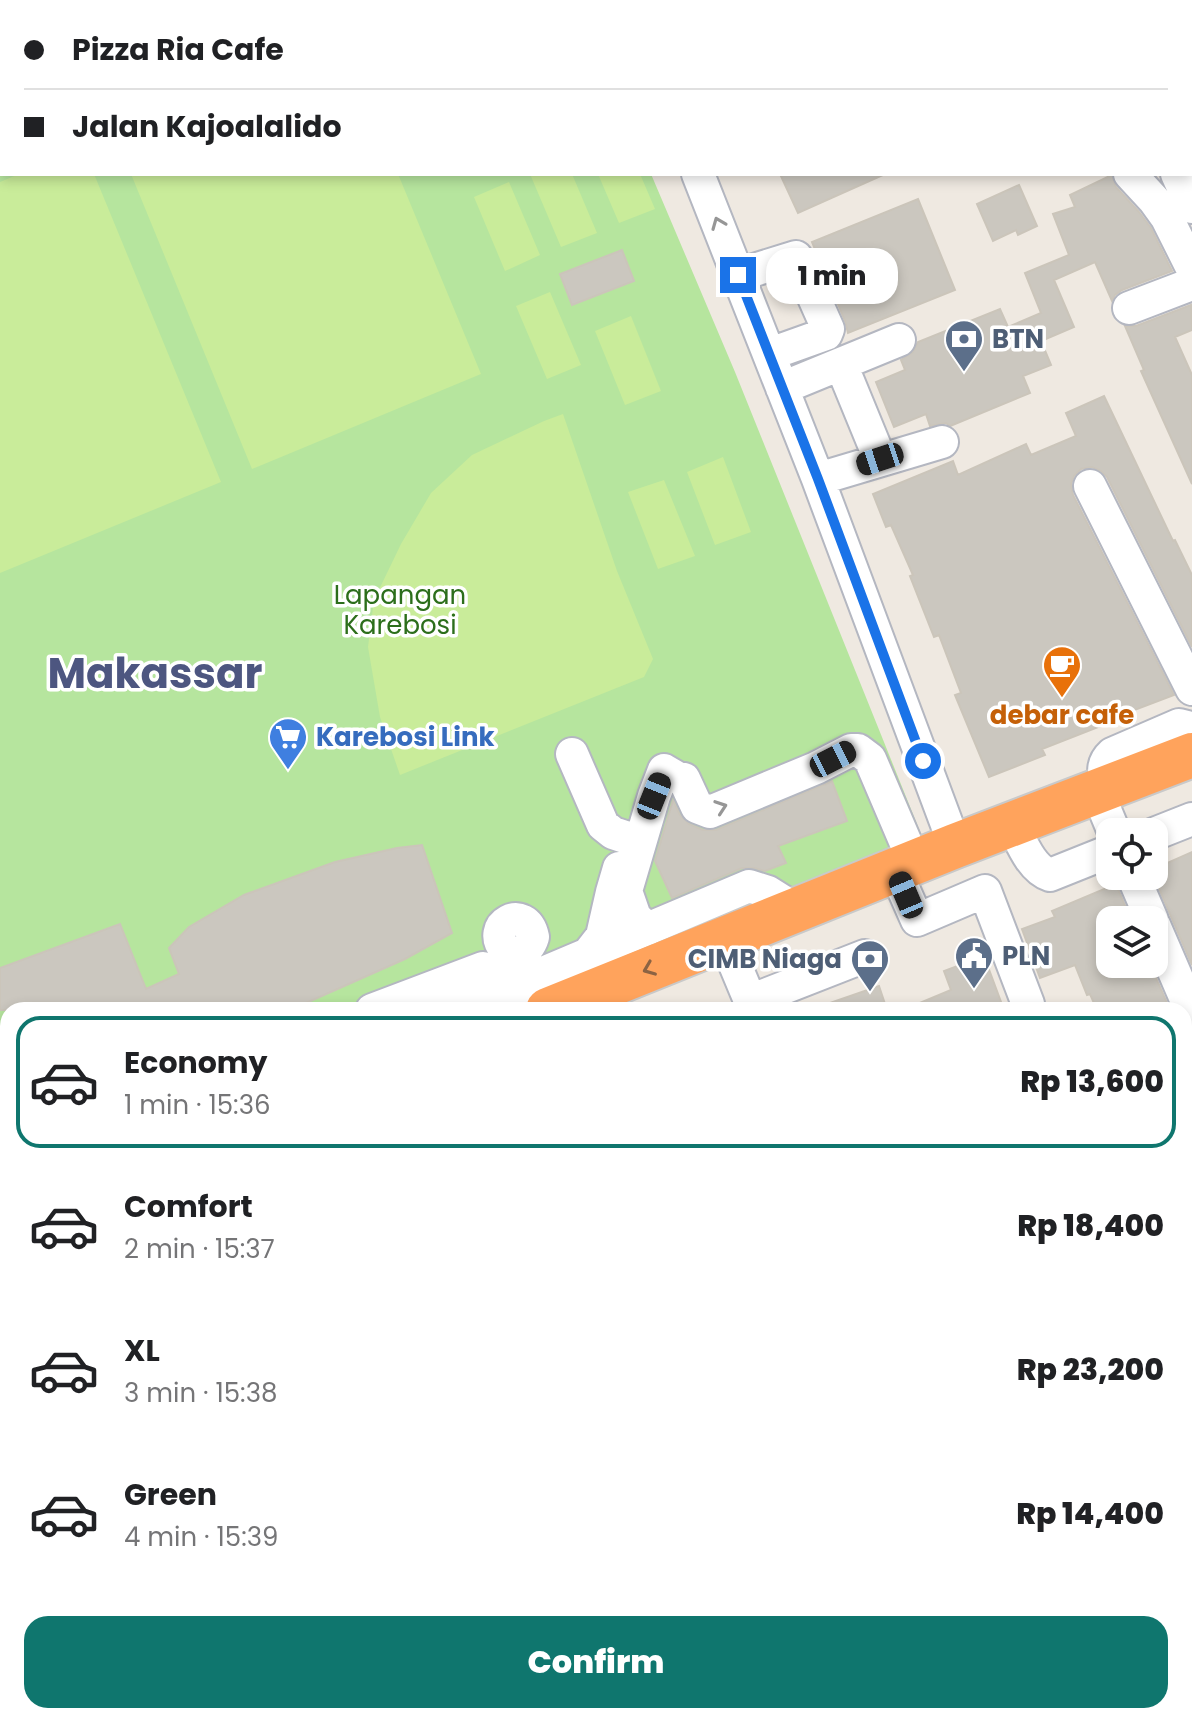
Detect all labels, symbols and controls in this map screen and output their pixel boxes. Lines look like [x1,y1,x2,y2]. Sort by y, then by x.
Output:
text: Pizza Ria Cafe [72,28,284,71]
text: Jalan Kajoalalido [72,105,342,148]
one-way arrow [711,217,728,231]
callout: 1 min [766,247,898,303]
route end [720,257,756,293]
text: 1 min [798,258,866,294]
bank icon: BTN [943,318,985,373]
place label: BTN [992,321,1044,357]
car [853,440,907,478]
park label: Lapangan Karebosi [334,577,466,643]
district label: Makassar [48,644,262,703]
cafe icon: debar cafe [1041,644,1083,699]
place label: debar cafe [990,697,1134,733]
supermarket icon: Karebosi Link [267,716,309,771]
place label: Karebosi Link [316,719,495,755]
car [806,737,860,781]
route start [905,743,941,779]
car [634,769,674,823]
one-way arrow [713,800,727,816]
map controls [1096,818,1168,978]
button: locate [1096,818,1168,890]
car [886,868,926,922]
button: layers [1096,906,1168,978]
public building icon: PLN [953,935,995,990]
bank icon: CIMB Niaga [849,938,891,993]
place label: PLN [1002,938,1050,974]
place label: CIMB Niaga [688,941,842,977]
one-way arrow [643,959,657,976]
text: Economy [124,1041,268,1084]
icon: car [28,1046,100,1118]
text: Rp 13,600 [1020,1060,1164,1103]
text: 1 min · 15:36 [124,1087,270,1123]
text: Comfort [124,1185,253,1228]
icon: car [28,1190,100,1262]
text: Rp 18,400 [1017,1204,1164,1247]
text: 2 min · 15:37 [124,1231,275,1267]
text: XL [124,1329,160,1372]
icon: car [28,1334,100,1406]
text: Rp 23,200 [1017,1348,1164,1391]
text: 3 min · 15:38 [124,1375,277,1411]
text: Green [124,1473,217,1516]
icon: car [28,1478,100,1550]
text: Rp 14,400 [1016,1492,1164,1535]
text: 4 min · 15:39 [124,1519,278,1555]
button: Confirm [24,1616,1168,1708]

